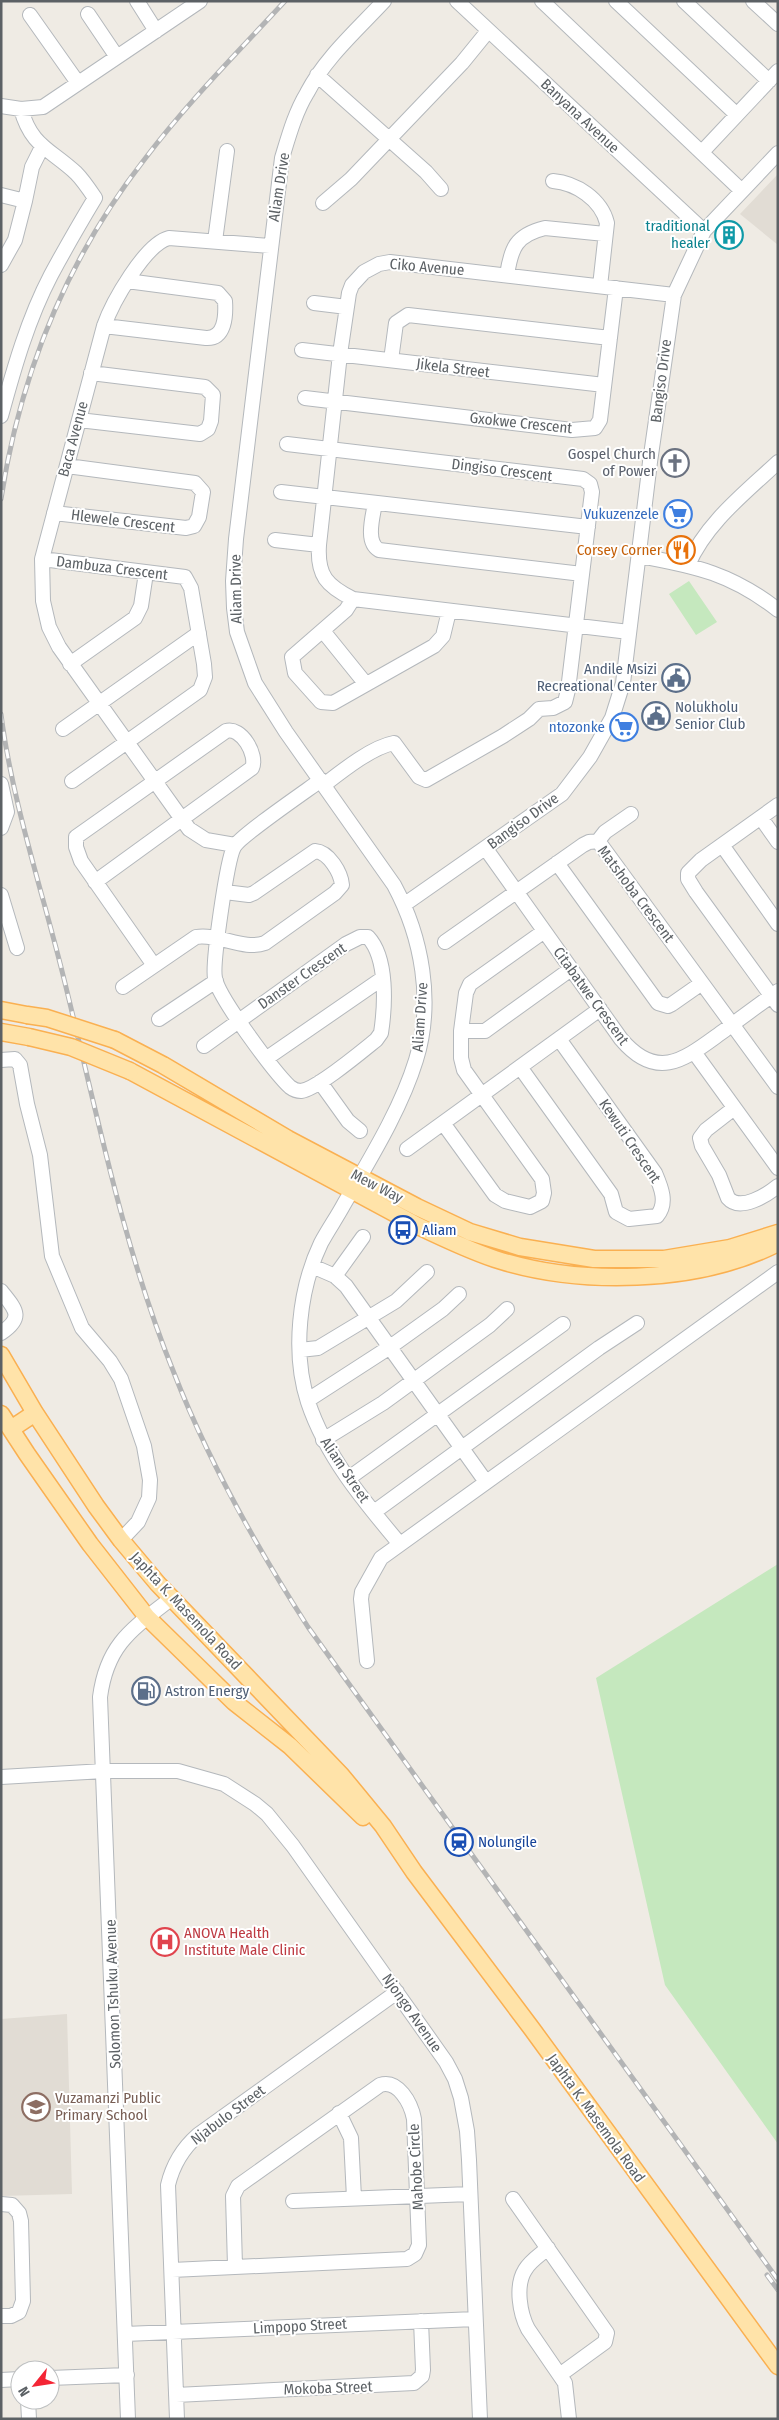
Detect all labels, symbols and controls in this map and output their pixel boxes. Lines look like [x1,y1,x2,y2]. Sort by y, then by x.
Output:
street label: Banyana Avenue [537,75,623,157]
street label: Aliam Drive [265,151,293,223]
place label: traditional healer [646,217,711,252]
building icon: traditional healer [714,220,744,250]
street label: Ciko Avenue [389,255,465,279]
street label: Bangiso Drive [647,338,675,424]
street label: Jikela Street [415,355,491,381]
street label: Baca Avenue [54,399,92,479]
street label: Gxokwe Crescent [469,409,573,437]
place label: Gospel Church of Power [568,445,657,480]
church icon: Gospel Church of Power [660,448,690,478]
street label: Dingiso Crescent [451,455,554,485]
supermarket icon: Vukuzenzele [663,499,693,529]
place label: Vukuzenzele [583,505,659,523]
street label: Hlewele Crescent [70,506,176,536]
restaurant icon: Corsey Corner [666,535,696,565]
place label: Corsey Corner [577,541,663,559]
street label: Dambuza Crescent [55,552,169,584]
street label: Aliam Drive [226,554,246,624]
place label: Andile Msizi Recreational Center [537,660,658,695]
public building icon: Andile Msizi Recreational Center [661,663,691,693]
place label: Nolukholu Senior Club [675,698,745,733]
public building icon: Nolukholu Senior Club [641,701,671,731]
supermarket icon: ntozonke [609,712,639,742]
place label: ntozonke [549,718,605,736]
street label: Bangiso Drive [484,789,562,853]
street label: Matshoba Crescent [594,842,678,946]
street label: Danster Crescent [254,939,350,1013]
street label: Citabatwe Crescent [549,943,633,1049]
street label: Aliam Drive [409,982,431,1052]
street label: Kewuti Crescent [595,1096,665,1186]
street label: Mew Way [348,1165,406,1207]
bus stop icon: Aliam [388,1215,418,1245]
place label: Aliam [422,1221,457,1239]
street label: Aliam Street [317,1434,373,1506]
street label: Japhta K. Masemola Road [127,1548,245,1674]
fuel station icon: Astron Energy [131,1676,161,1706]
place label: Astron Energy [165,1682,250,1700]
station icon: Nolungile [444,1827,474,1857]
place label: Nolungile [478,1833,537,1851]
street label: Solomon Tshuku Avenue [101,1919,125,2069]
place label: ANOVA Health Institute Male Clinic [184,1924,306,1959]
hospital icon: ANOVA Health Institute Male Clinic [150,1927,180,1957]
street label: Njongo Avenue [378,1970,446,2056]
street label: Japhta K. Masemola Road [543,2050,649,2186]
street label: Njabulo Street [187,2081,269,2149]
place label: Vuzamanzi Public Primary School [55,2089,161,2124]
school or university icon: Vuzamanzi Public Primary School [21,2092,51,2122]
street label: Mahobe Circle [405,2123,427,2211]
street label: Limpopo Street [253,2315,348,2337]
north arrow [10,2360,60,2410]
street label: Mokoba Street [283,2377,373,2399]
text: N [15,2383,34,2399]

